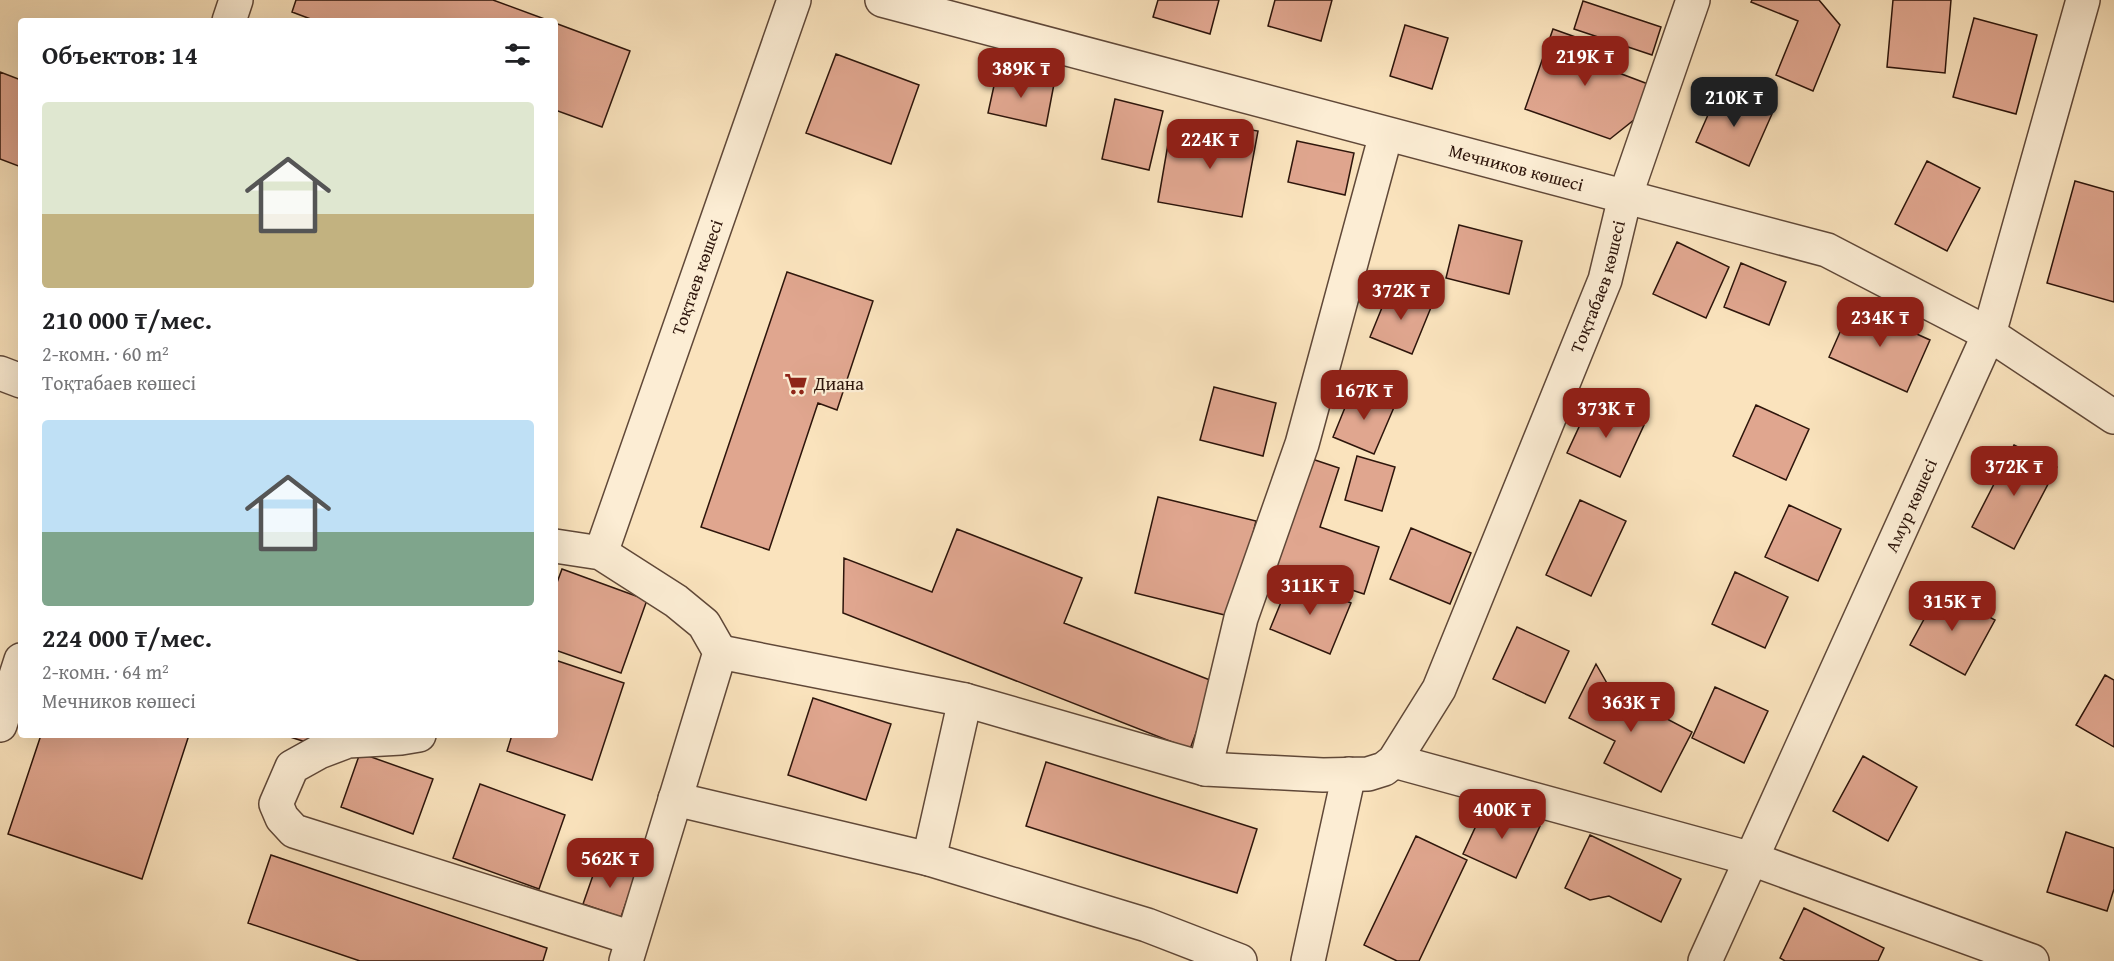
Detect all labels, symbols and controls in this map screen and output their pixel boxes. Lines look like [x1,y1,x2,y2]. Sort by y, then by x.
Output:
text: Объектов: 14 [42,35,198,74]
pin: 219K ₸ [1536,36,1634,87]
icon: filters [501,38,534,71]
text: 219K ₸ [1556,41,1614,70]
pin: 389K ₸ [972,48,1070,99]
text: 389K ₸ [992,53,1050,82]
pin: 210K ₸ [1685,77,1783,128]
text: 210K ₸ [1705,82,1763,111]
pin: 224K ₸ [1161,119,1259,170]
text: 224K ₸ [1181,124,1239,153]
street label: Мечников көшесі [1446,137,1587,198]
icon: home [234,141,342,249]
street label: Тоқтаев көшесі [664,216,729,339]
street label: Тоқтабаев көшесі [1563,217,1632,357]
pin: 372K ₸ [1352,270,1450,321]
text: 372K ₸ [1372,275,1430,304]
pin: 234K ₸ [1831,297,1929,348]
text: 210 000 ₸/мес. [42,300,212,339]
text: 234K ₸ [1851,302,1909,331]
text: 2-комн. · 60 m² [42,339,169,368]
text: Тоқтабаев көшесі [42,368,196,397]
place label: Диана [813,370,864,397]
pin: 167K ₸ [1315,370,1413,421]
supermarket icon: Диана [783,371,809,397]
text: 167K ₸ [1335,375,1393,404]
pin: 373K ₸ [1557,388,1655,439]
text: 373K ₸ [1577,393,1635,422]
pin: 372K ₸ [1965,446,2063,497]
text: 372K ₸ [1985,451,2043,480]
street label: Амур көшесі [1878,454,1944,557]
icon: home [234,459,342,567]
pin: 311K ₸ [1261,565,1359,616]
text: 311K ₸ [1281,570,1339,599]
pin: 315K ₸ [1903,581,2001,632]
text: 315K ₸ [1923,586,1981,615]
text: 224 000 ₸/мес. [42,618,212,657]
text: 2-комн. · 64 m² [42,657,169,686]
pin: 363K ₸ [1582,682,1680,733]
text: Мечников көшесі [42,686,196,715]
text: 363K ₸ [1602,687,1660,716]
pin: 400K ₸ [1453,789,1551,840]
text: 400K ₸ [1473,794,1531,823]
pin: 562K ₸ [561,838,659,889]
text: 562K ₸ [581,843,639,872]

